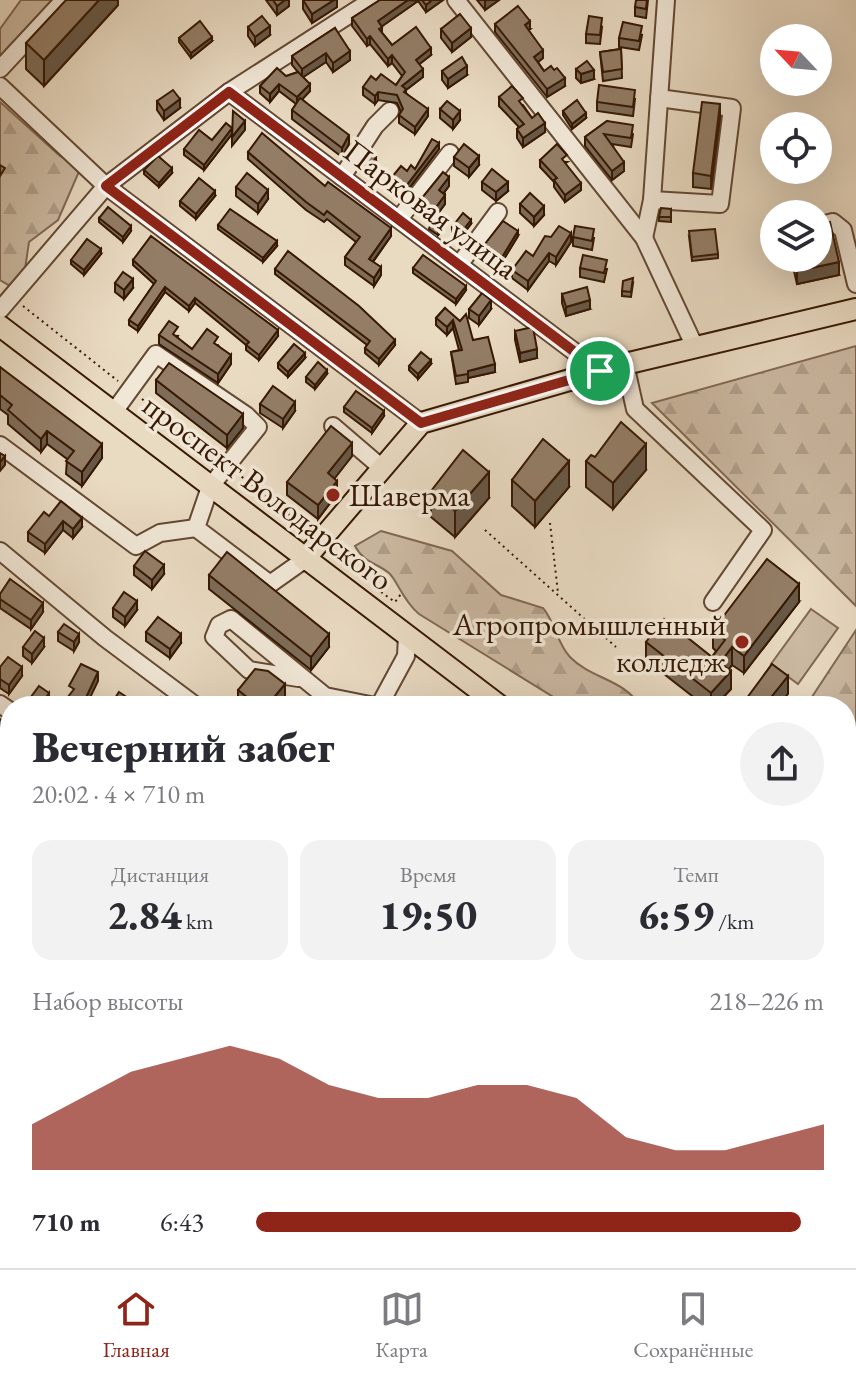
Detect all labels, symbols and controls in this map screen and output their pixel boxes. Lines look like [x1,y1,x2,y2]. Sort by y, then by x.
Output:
north arrow [760,24,832,96]
map controls [760,24,832,272]
button: locate [760,112,832,184]
street label: Парковая улица [335,130,527,289]
button: layers [760,200,832,272]
pin [566,337,634,405]
icon: arrive [578,349,622,393]
street label: проспект Володарского [134,384,402,600]
place label: Шаверма [349,474,470,516]
marker: Шаверма [324,486,342,504]
place label: Агропромышленный колледж [451,603,726,682]
marker: Агропромышленный колледж [733,633,751,651]
text: Вечерний забег [32,718,335,775]
button: share [740,722,824,806]
text: 20:02 · 4 × 710 m [32,777,205,811]
text: Дистанция [111,860,209,889]
text: Время [400,860,456,889]
text: Темп [673,860,719,889]
text: 2.84 [107,889,182,941]
text: 19:50 [379,889,477,941]
text: 6:59 [638,889,714,941]
text: km [182,907,213,936]
text: /km [714,907,755,936]
text: Набор высоты [32,984,183,1018]
text: 218–226 m [709,984,824,1018]
text: 710 m [32,1205,100,1239]
text: 6:43 [160,1205,204,1239]
tab: Главная [103,1287,170,1364]
tab: Карта [375,1287,428,1364]
tab: Сохранённые [633,1287,753,1364]

